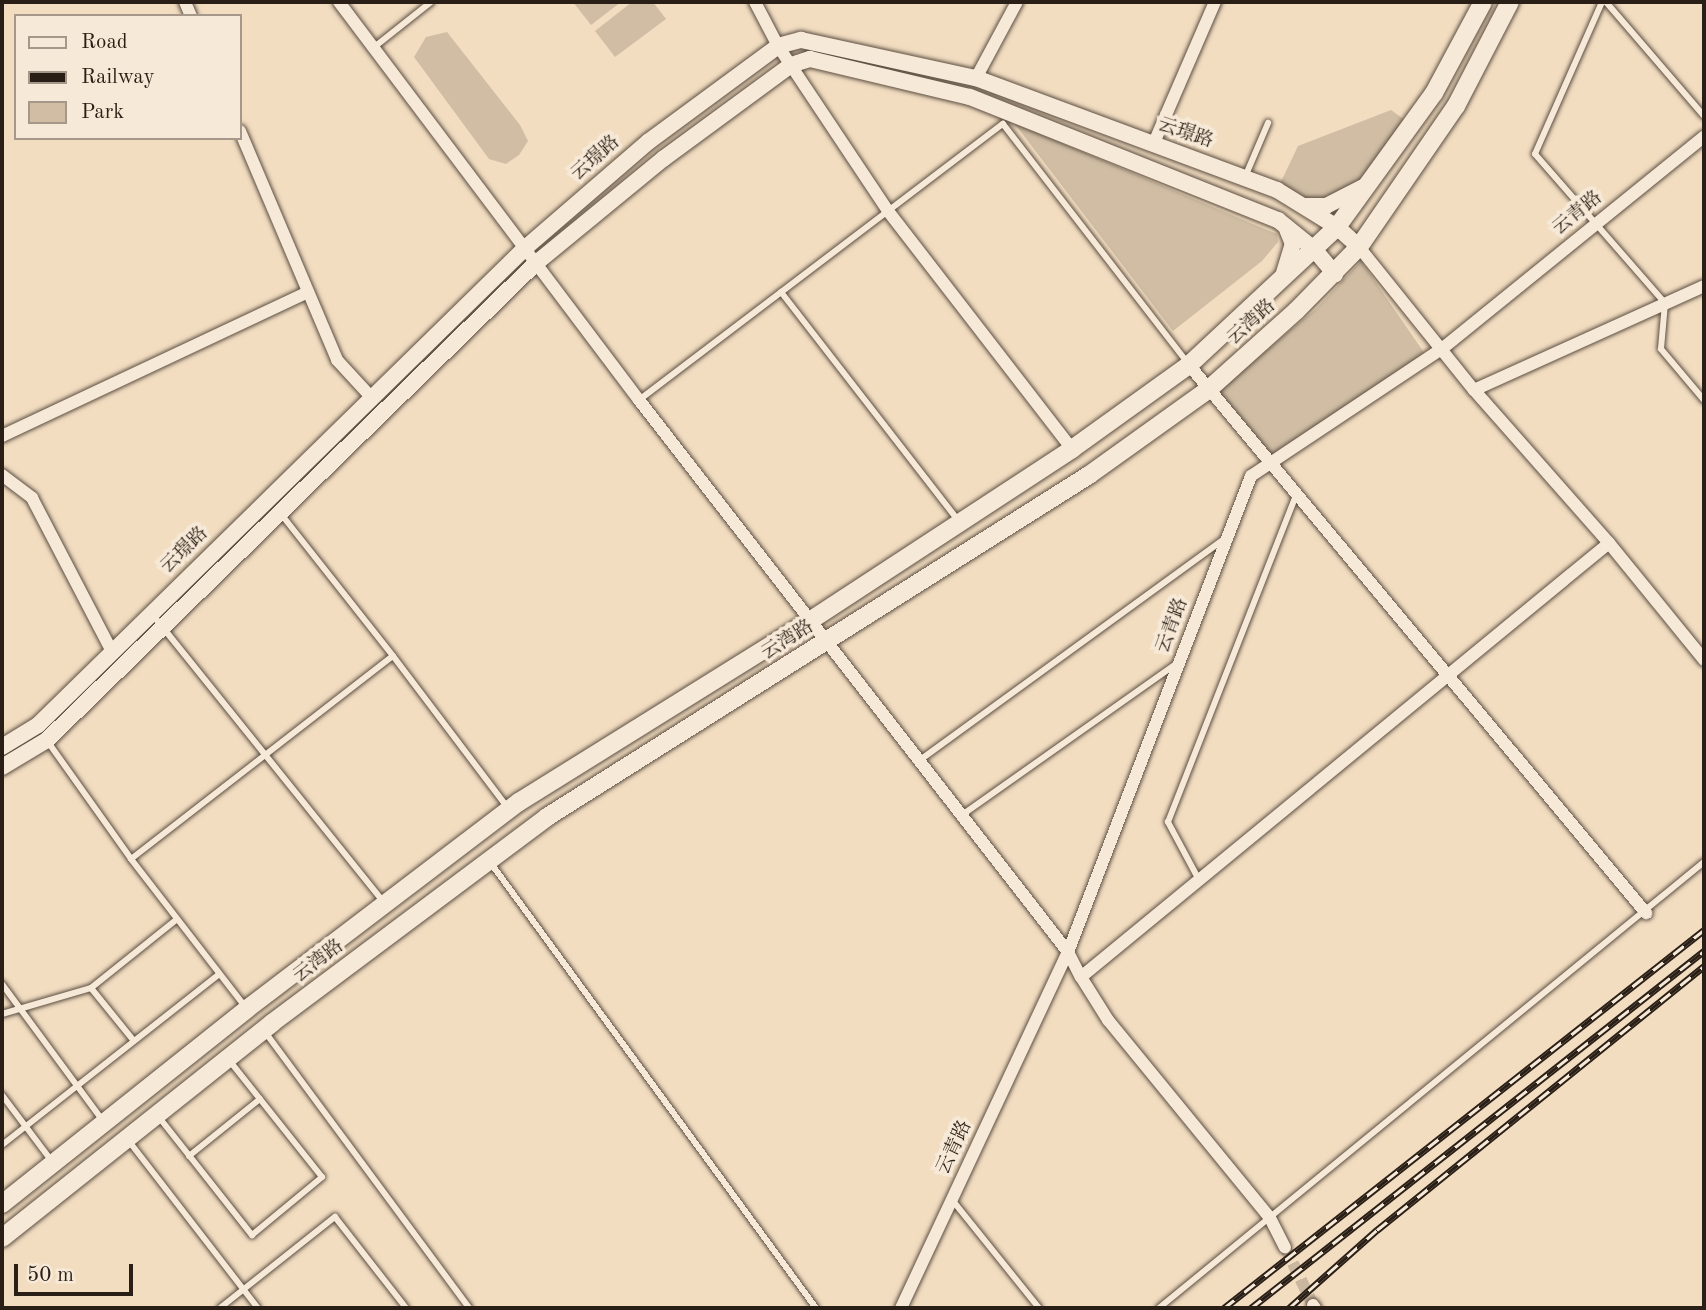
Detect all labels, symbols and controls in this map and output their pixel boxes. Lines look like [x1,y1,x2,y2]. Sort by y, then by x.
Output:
legend [14,14,242,140]
text: Road [81,32,128,53]
text: Railway [81,67,155,88]
text: Park [81,102,124,123]
street label: 云璟路 [1154,114,1216,154]
street label: 云璟路 [567,132,625,186]
street label: 云青路 [1549,187,1607,241]
street label: 云湾路 [1223,295,1281,351]
street label: 云璟路 [157,523,213,579]
street label: 云青路 [1152,595,1194,657]
street label: 云湾路 [758,616,818,666]
street label: 云湾路 [289,936,349,988]
street label: 云青路 [933,1117,977,1179]
scale bar [18,1250,136,1294]
text: 50 m [27,1265,74,1286]

